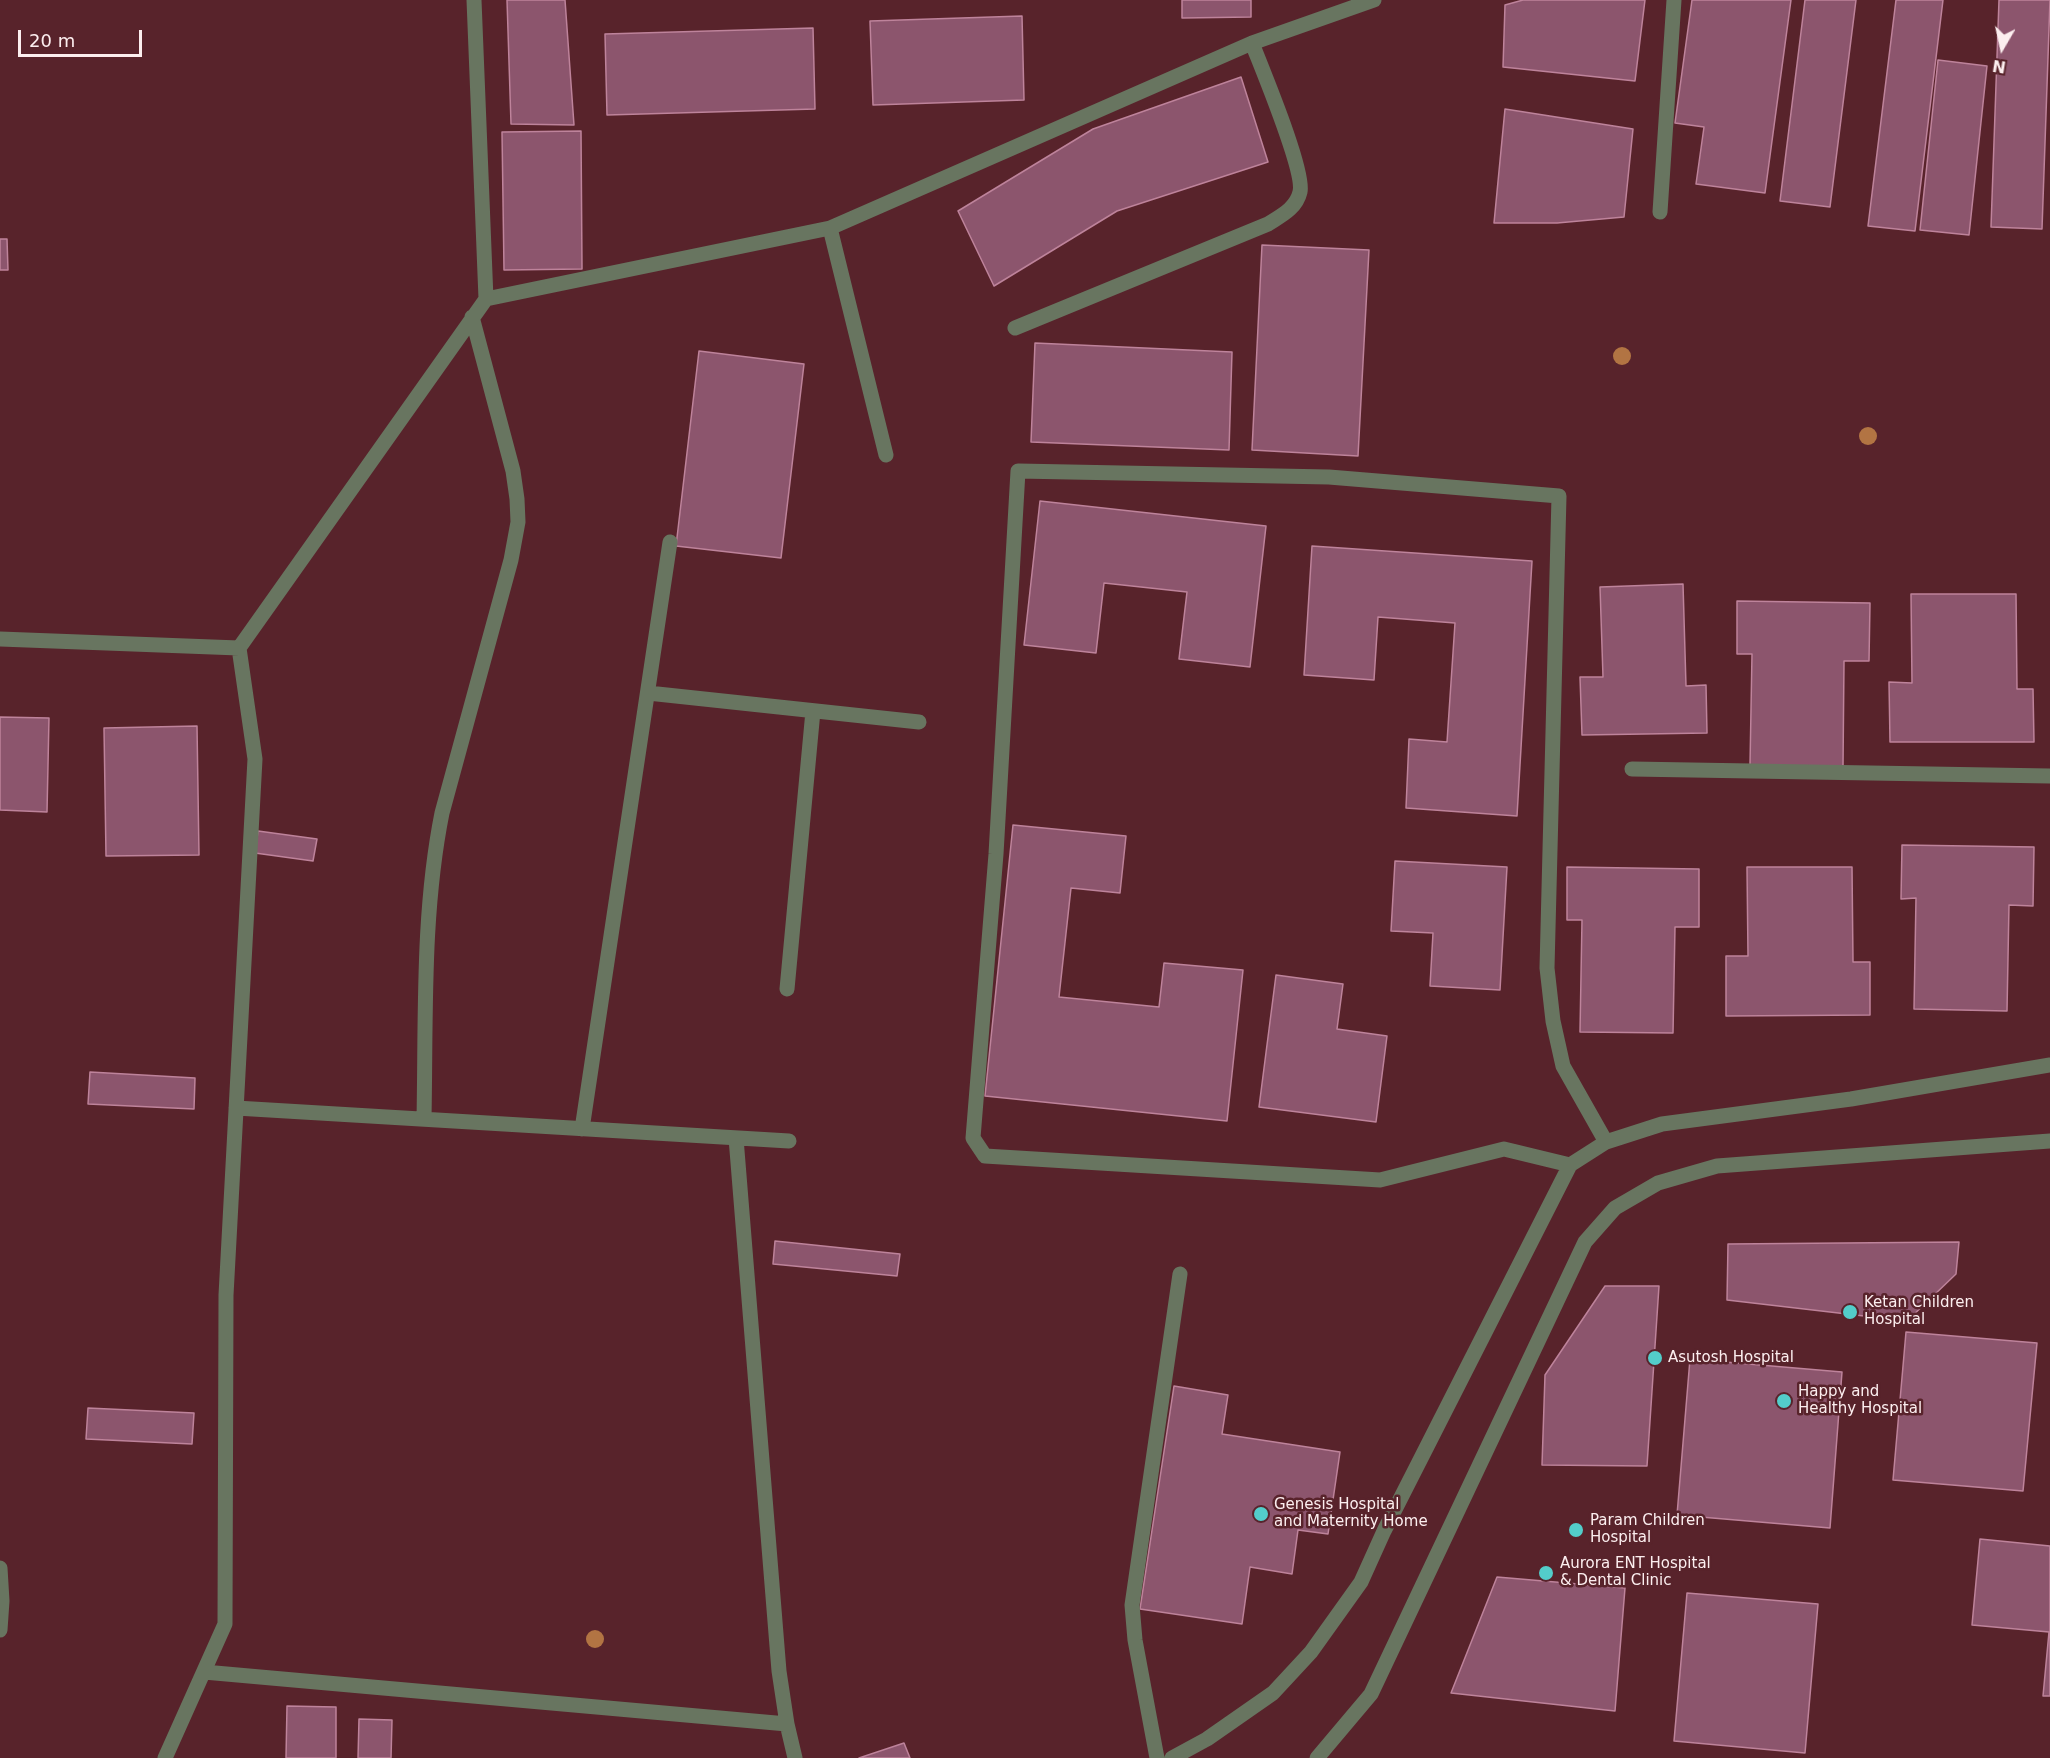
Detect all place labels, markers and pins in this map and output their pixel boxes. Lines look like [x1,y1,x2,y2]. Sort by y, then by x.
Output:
place label: Ketan Children Hospital [1864,1294,1974,1329]
marker: Ketan Children Hospital [1841,1303,1859,1321]
marker: Asutosh Hospital [1646,1349,1664,1367]
place label: Asutosh Hospital [1668,1349,1794,1367]
place label: Happy and Healthy Hospital [1798,1383,1922,1418]
marker: Happy and Healthy Hospital [1775,1392,1793,1410]
place label: Genesis Hospital and Maternity Home [1274,1496,1428,1531]
marker: Genesis Hospital and Maternity Home [1252,1505,1270,1523]
place label: Param Children Hospital [1590,1512,1705,1547]
marker: Param Children Hospital [1567,1521,1585,1539]
place label: Aurora ENT Hospital & Dental Clinic [1560,1555,1711,1590]
marker: Aurora ENT Hospital & Dental Clinic [1537,1564,1555,1582]

